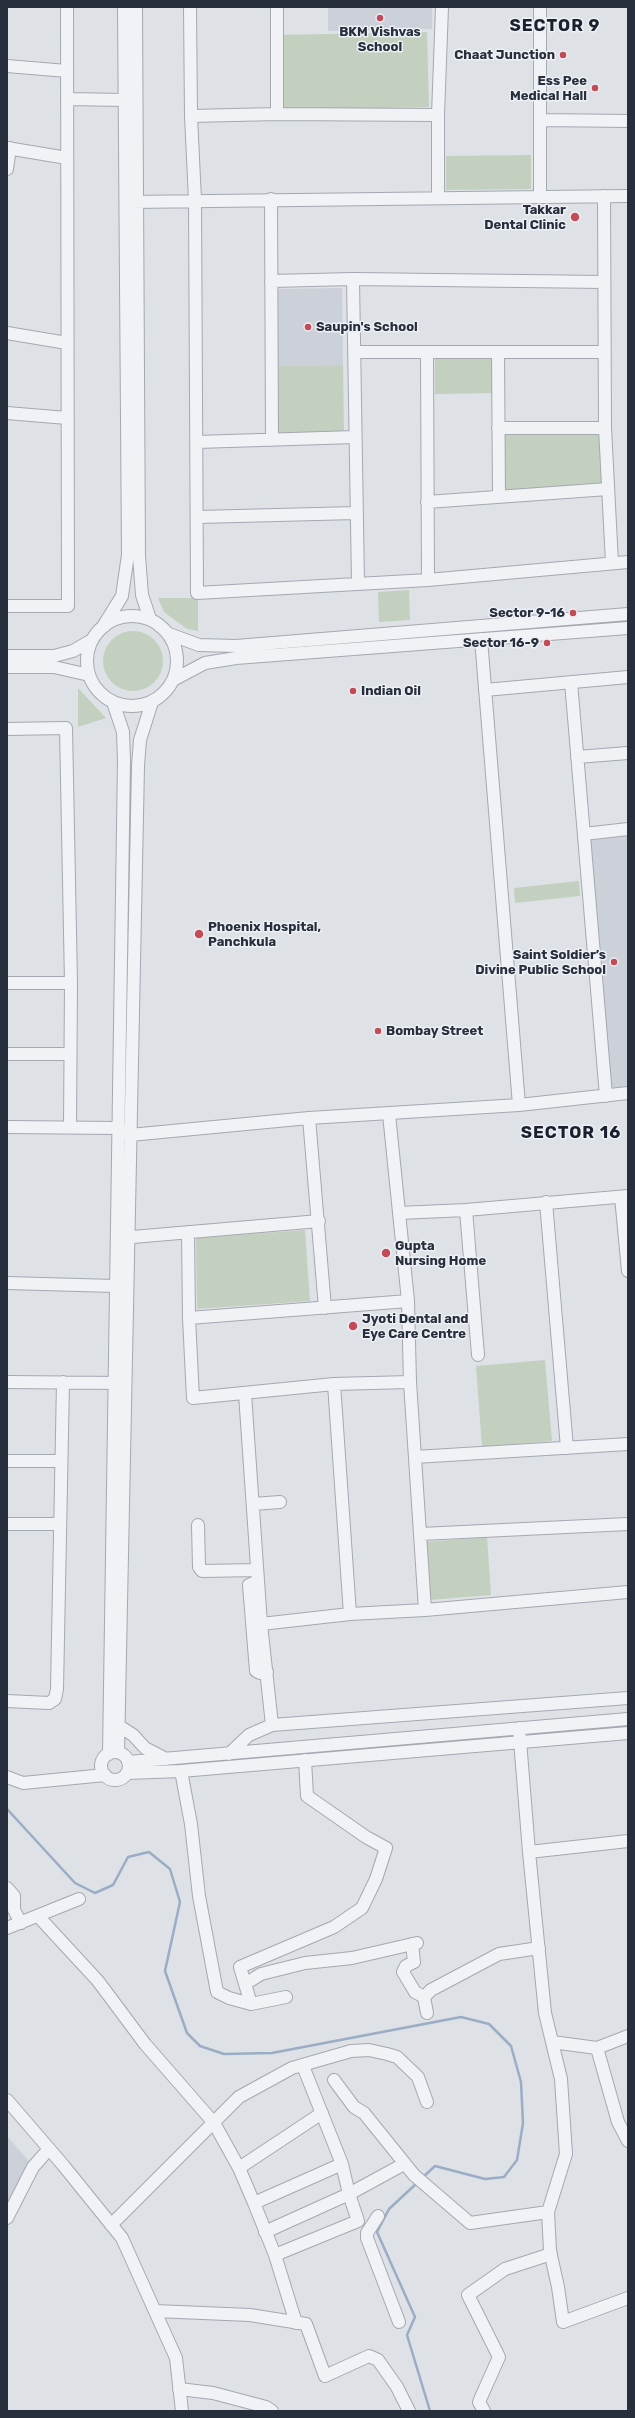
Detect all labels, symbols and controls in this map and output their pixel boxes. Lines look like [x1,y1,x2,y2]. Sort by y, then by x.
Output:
marker: BKM Vishvas School [375,13,385,23]
district label: SECTOR 9 [510,16,600,36]
place label: BKM Vishvas School [339,24,421,55]
place label: Chaat Junction [454,47,555,63]
marker: Chaat Junction [558,50,568,60]
place label: Ess Pee Medical Hall [510,73,587,104]
marker: Ess Pee Medical Hall [590,83,600,93]
place label: Takkar Dental Clinic [484,202,566,233]
marker: Takkar Dental Clinic [569,211,581,223]
place label: Saupin's School [316,319,418,335]
marker: Saupin's School [303,322,313,332]
place label: Sector 9-16 [489,605,565,621]
marker: Sector 9-16 [568,608,578,618]
place label: Sector 16-9 [463,635,539,651]
marker: Sector 16-9 [542,638,552,648]
place label: Indian Oil [361,683,421,699]
marker: Indian Oil [348,686,358,696]
place label: Phoenix Hospital, Panchkula [208,919,321,950]
marker: Phoenix Hospital, Panchkula [193,928,205,940]
place label: Saint Soldier’s Divine Public School [475,947,606,978]
marker: Saint Soldier’s Divine Public School [609,957,619,967]
place label: Bombay Street [386,1023,483,1039]
marker: Bombay Street [373,1026,383,1036]
district label: SECTOR 16 [521,1123,621,1143]
place label: Gupta Nursing Home [395,1238,486,1269]
marker: Gupta Nursing Home [380,1247,392,1259]
place label: Jyoti Dental and Eye Care Centre [362,1311,468,1342]
marker: Jyoti Dental and Eye Care Centre [347,1320,359,1332]

